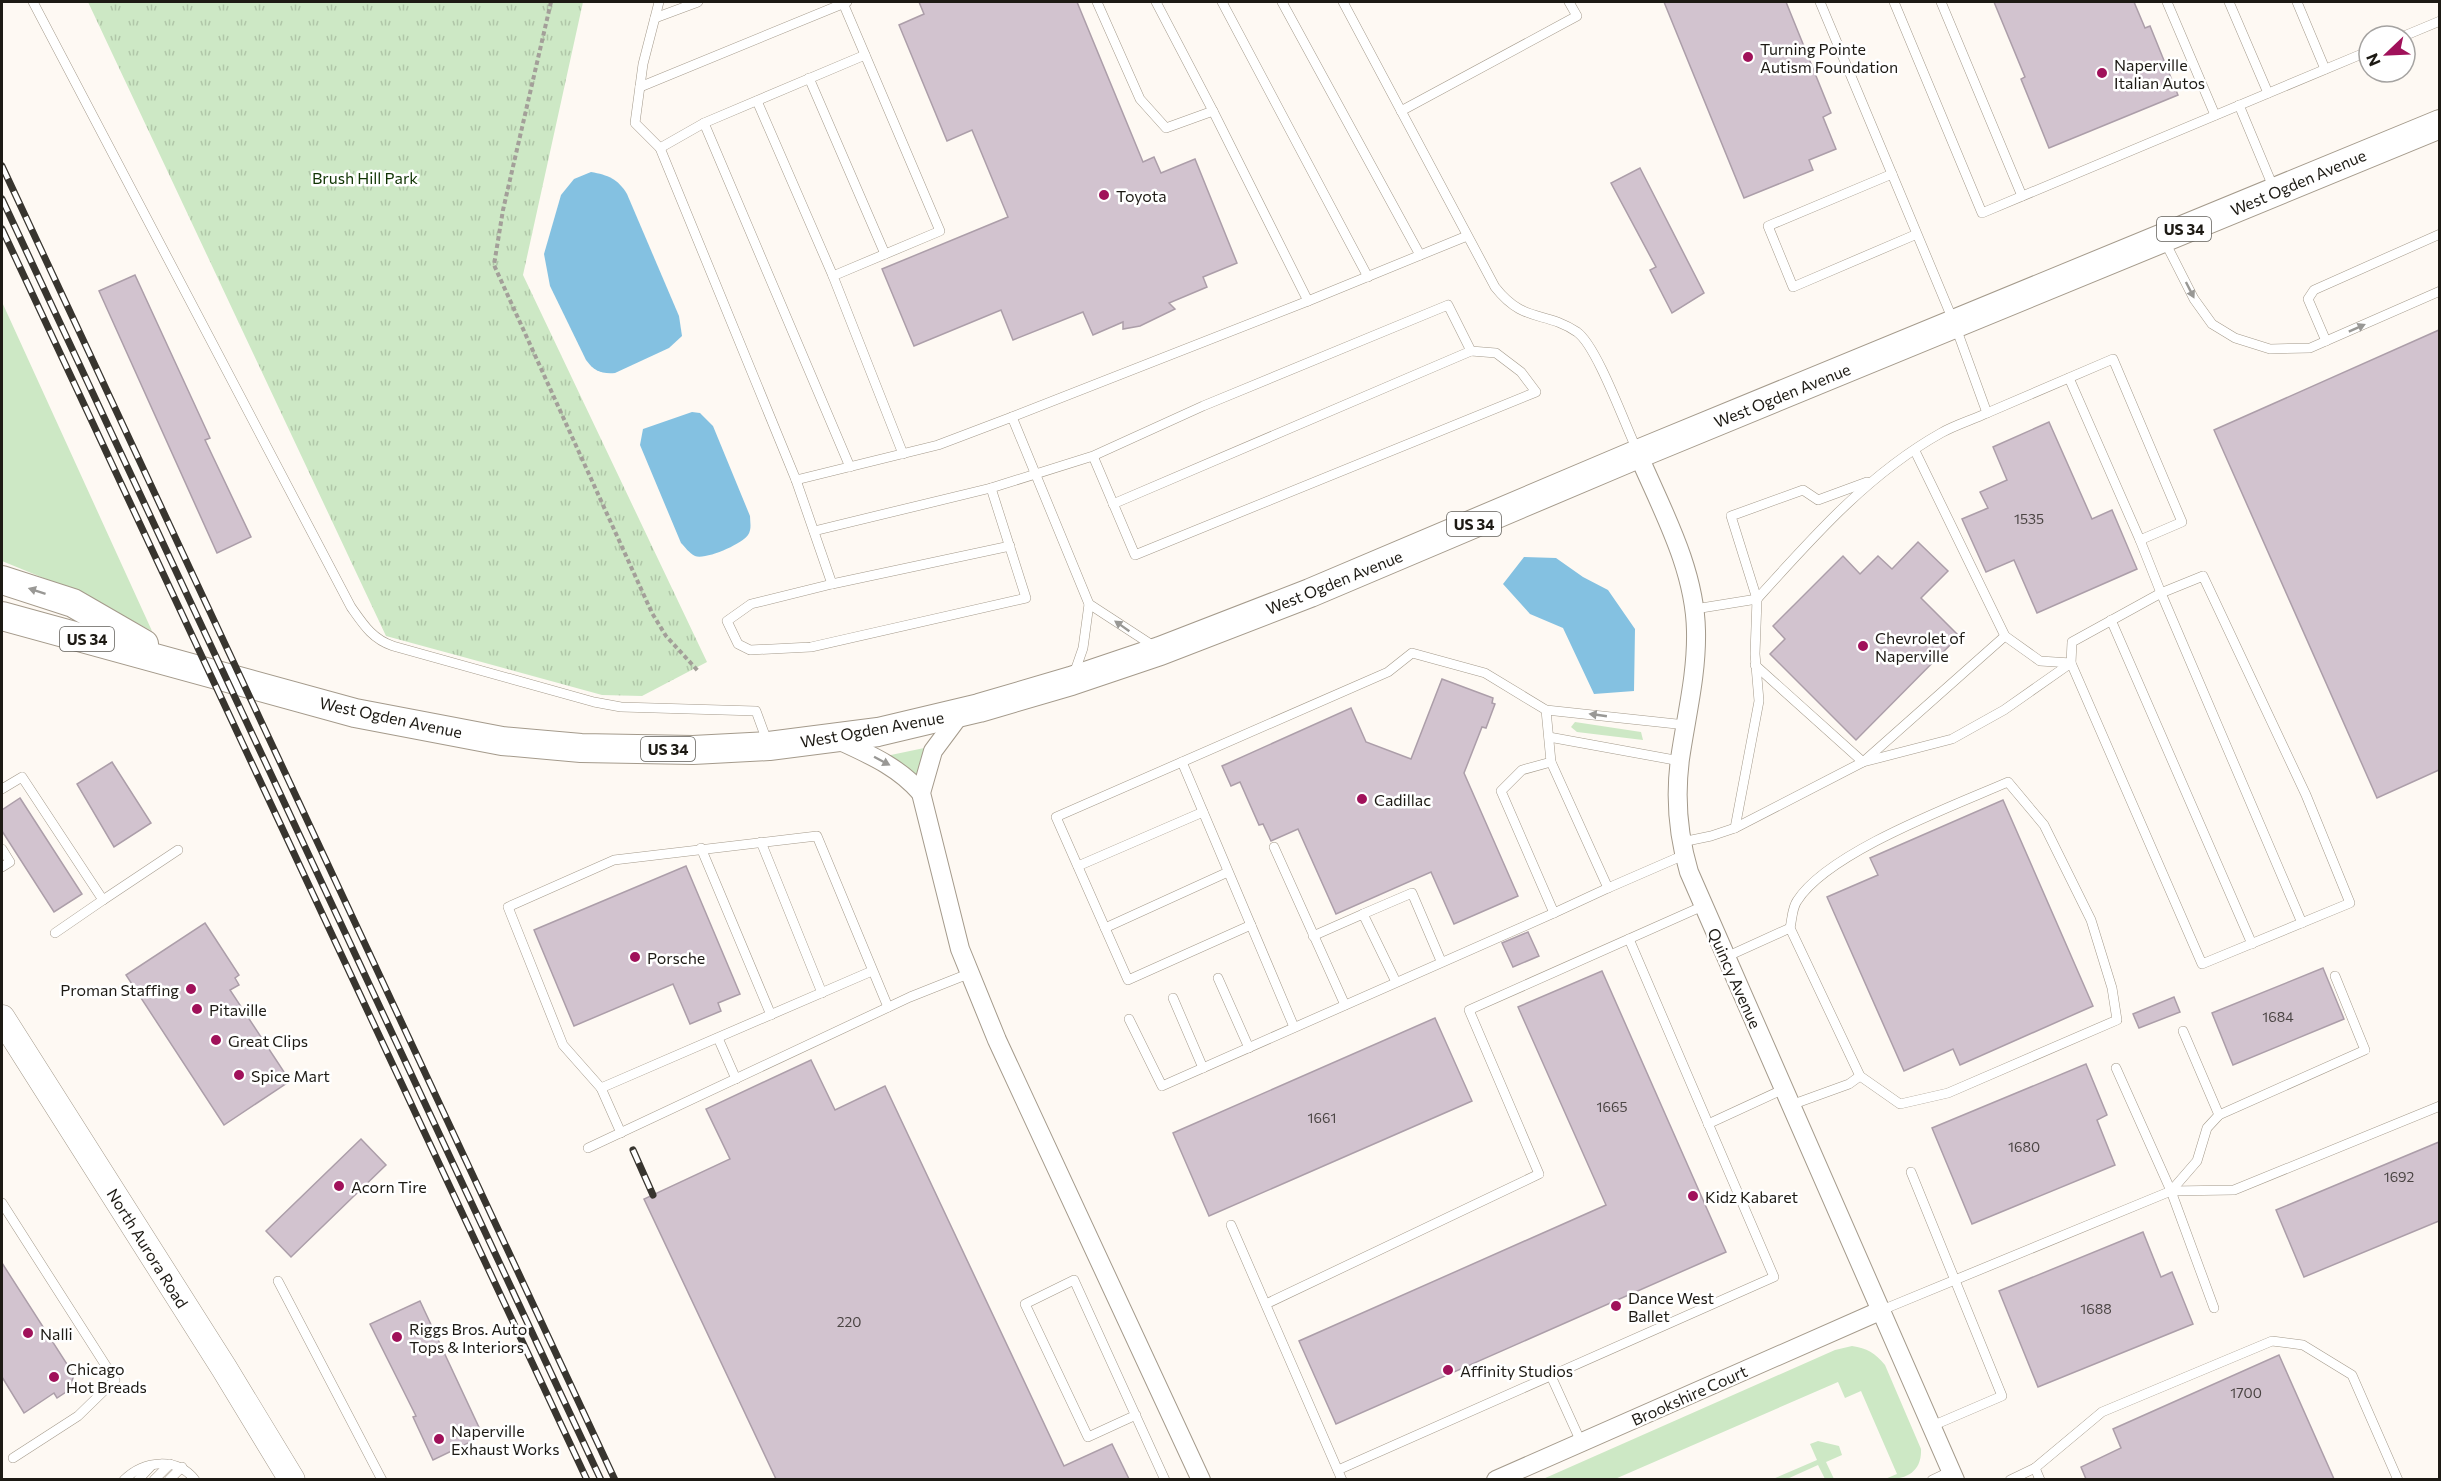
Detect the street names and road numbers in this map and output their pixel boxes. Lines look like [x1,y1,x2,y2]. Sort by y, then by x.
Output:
street label: West Ogden Avenue [2227,145,2369,219]
road number: US 34 [2157,217,2211,241]
street label: West Ogden Avenue [1711,359,1853,431]
road number: US 34 [1447,512,1501,536]
street label: West Ogden Avenue [1263,546,1405,618]
road number: US 34 [60,627,114,651]
street label: West Ogden Avenue [318,693,464,741]
street label: West Ogden Avenue [799,707,945,751]
road number: US 34 [641,737,695,761]
street label: Quincy Avenue [1704,925,1766,1031]
street label: North Aurora Road [104,1185,192,1311]
street label: Brookshire Court [1628,1361,1750,1429]

